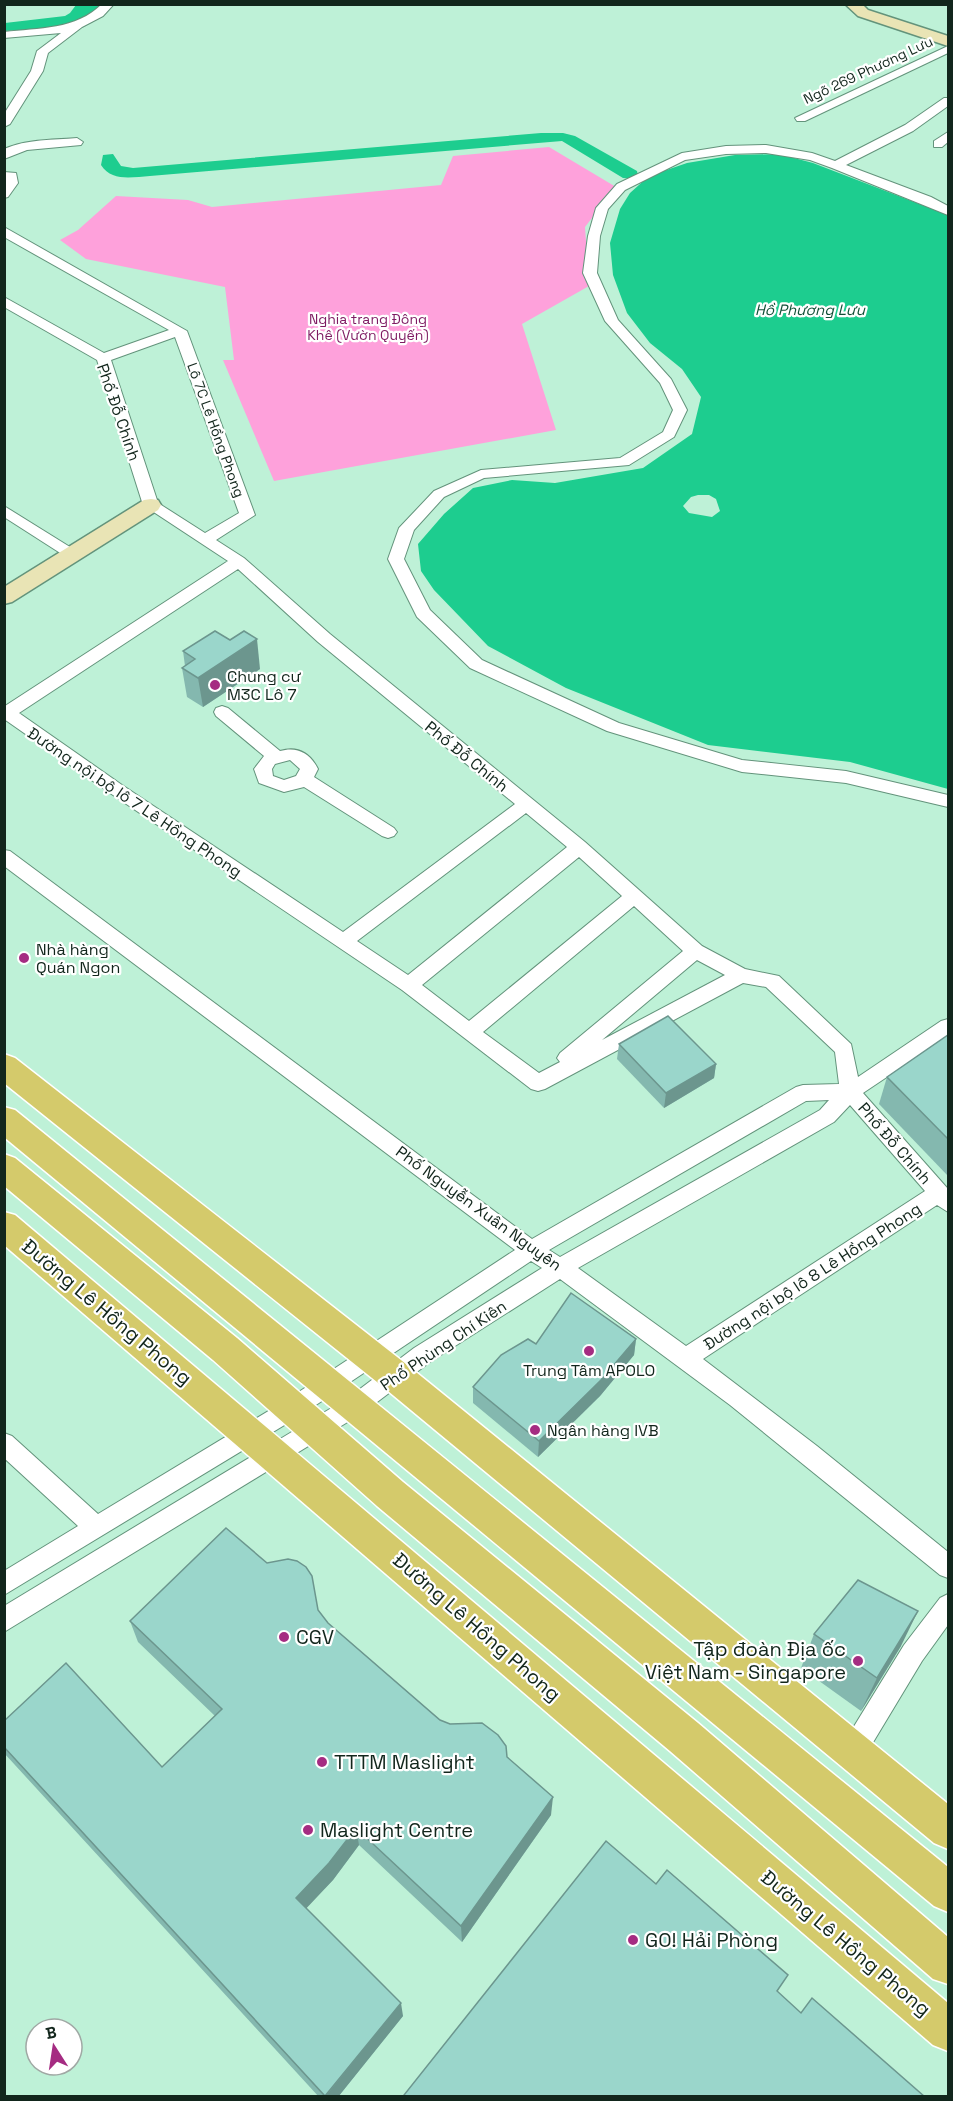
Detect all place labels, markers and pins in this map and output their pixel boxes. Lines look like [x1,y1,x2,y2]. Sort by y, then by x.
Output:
place label: Chung cư M3C Lô 7 [227,666,302,705]
marker: Chung cư M3C Lô 7 [208,678,222,692]
place label: Nhà hàng Quán Ngon [36,939,120,978]
marker: Nhà hàng Quán Ngon [17,951,31,965]
marker: Trung Tâm APOLO [582,1344,596,1358]
place label: Trung Tâm APOLO [523,1360,655,1381]
place label: Ngân hàng IVB [547,1420,659,1441]
marker: Ngân hàng IVB [528,1423,542,1437]
place label: CGV [296,1624,334,1650]
marker: CGV [277,1630,291,1644]
place label: Tập đoàn Địa ốc Việt Nam - Singapore [645,1636,846,1685]
marker: Tập đoàn Địa ốc Việt Nam - Singapore [851,1654,865,1668]
place label: TTTM Maslight [334,1749,475,1775]
marker: TTTM Maslight [315,1755,329,1769]
place label: Maslight Centre [320,1817,473,1843]
marker: Maslight Centre [301,1823,315,1837]
place label: GO! Hải Phòng [645,1927,778,1953]
marker: GO! Hải Phòng [626,1933,640,1947]

